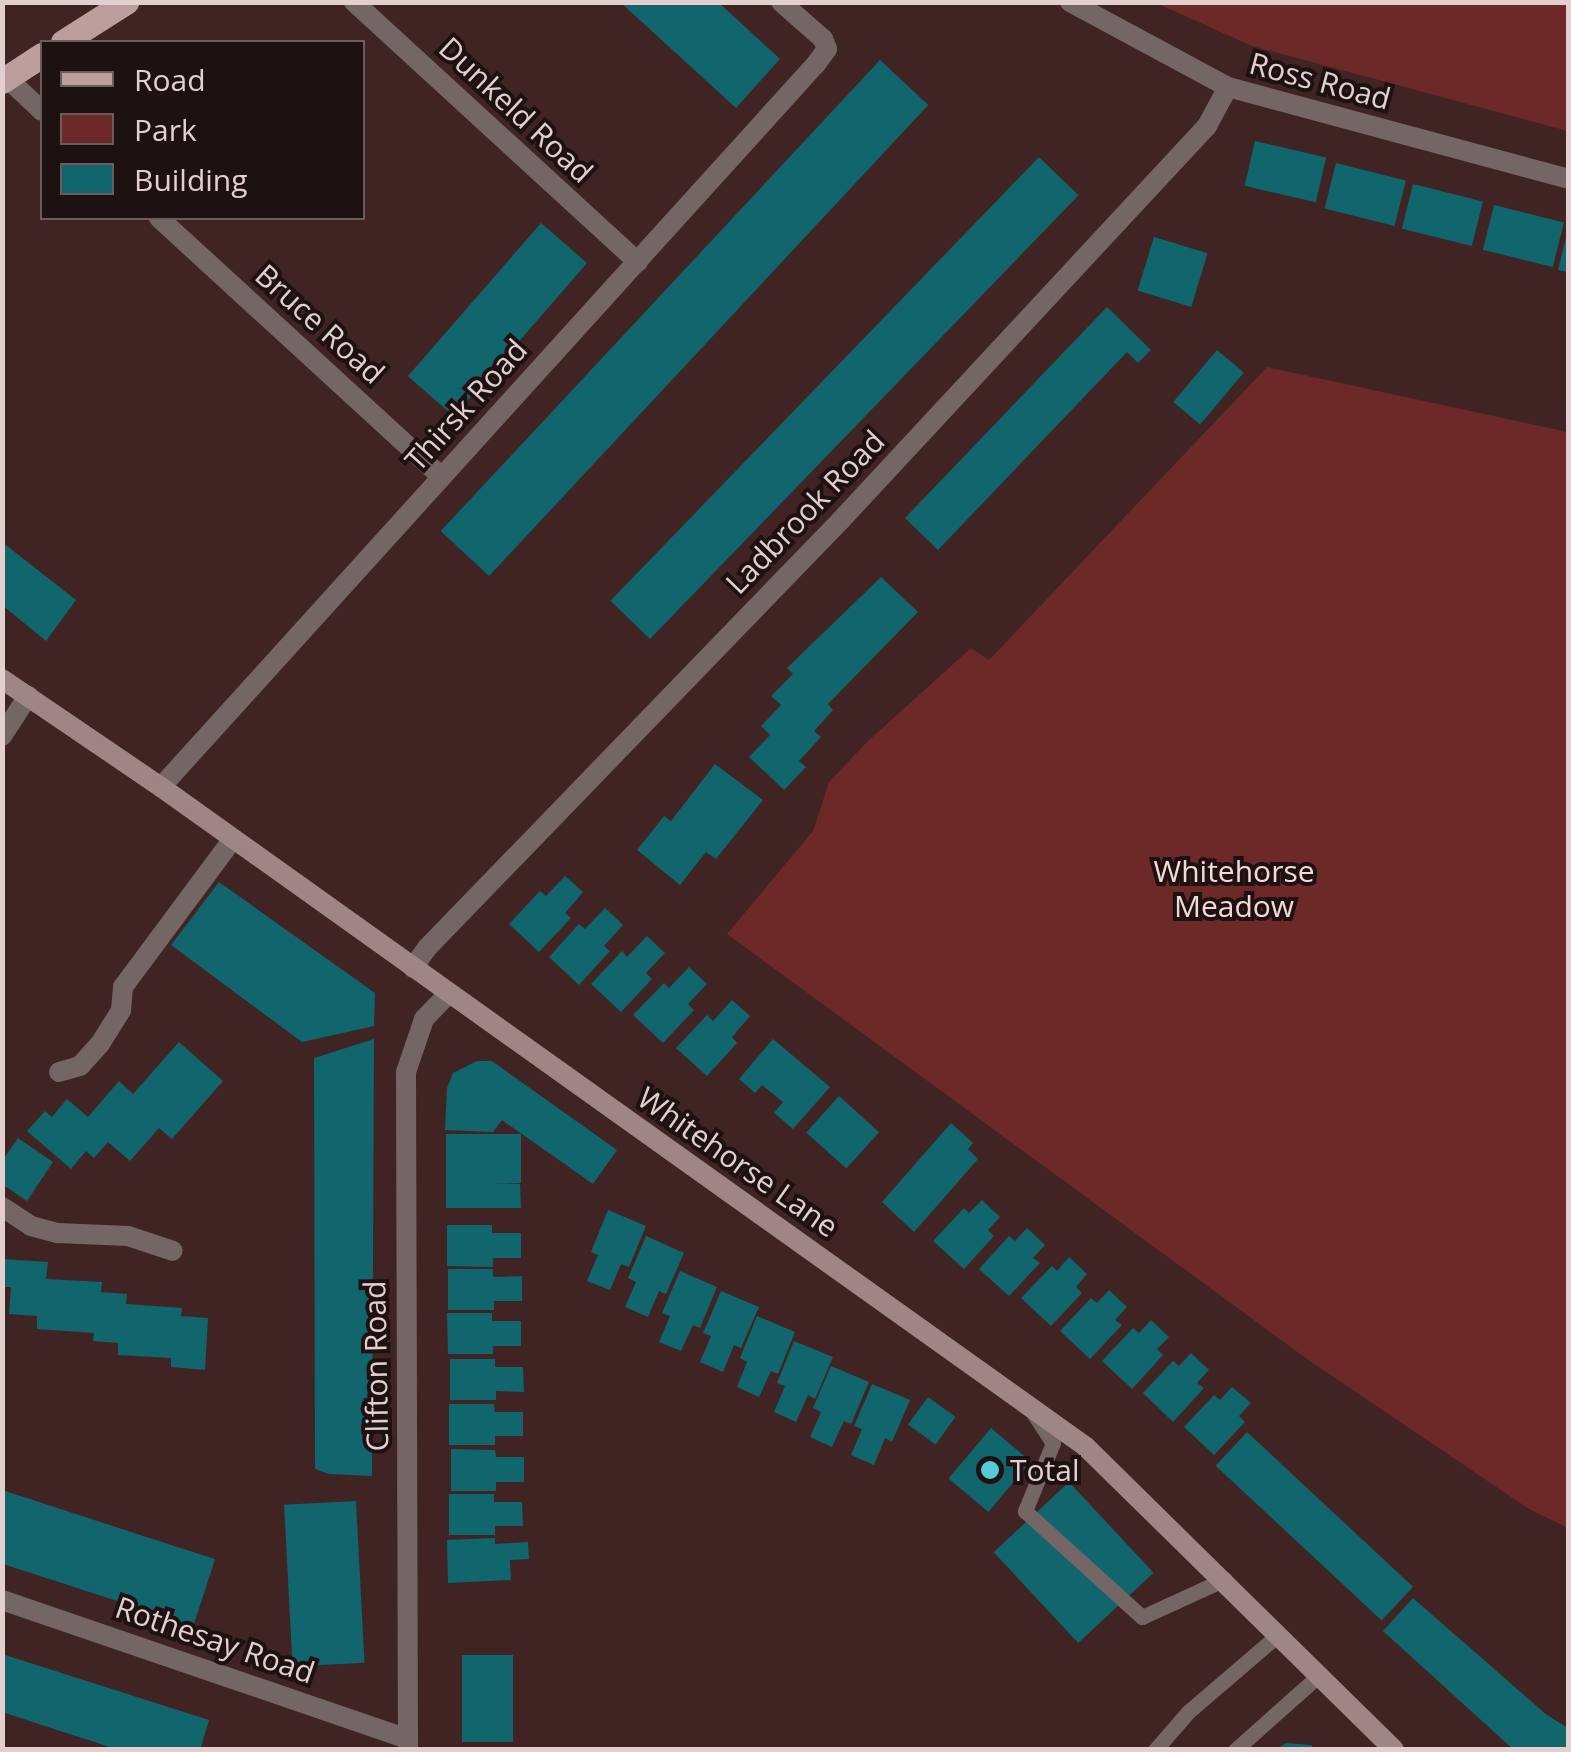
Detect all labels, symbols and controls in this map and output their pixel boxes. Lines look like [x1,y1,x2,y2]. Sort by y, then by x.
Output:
street label: Dunkeld Road [432,30,600,190]
legend [40,40,365,220]
street label: Ross Road [1246,45,1394,117]
text: Road [134,59,206,100]
text: Park [134,109,197,150]
text: Building [134,159,248,200]
street label: Bruce Road [248,257,392,391]
street label: Thirsk Road [398,332,534,478]
street label: Ladbrook Road [718,423,892,601]
park label: Whitehorse Meadow [1153,853,1315,924]
street label: Whitehorse Lane [631,1079,845,1245]
street label: Clifton Road [357,1280,395,1452]
place label: Total [1010,1452,1080,1488]
marker: Total [979,1459,1001,1481]
street label: Rothesay Road [111,1589,319,1691]

